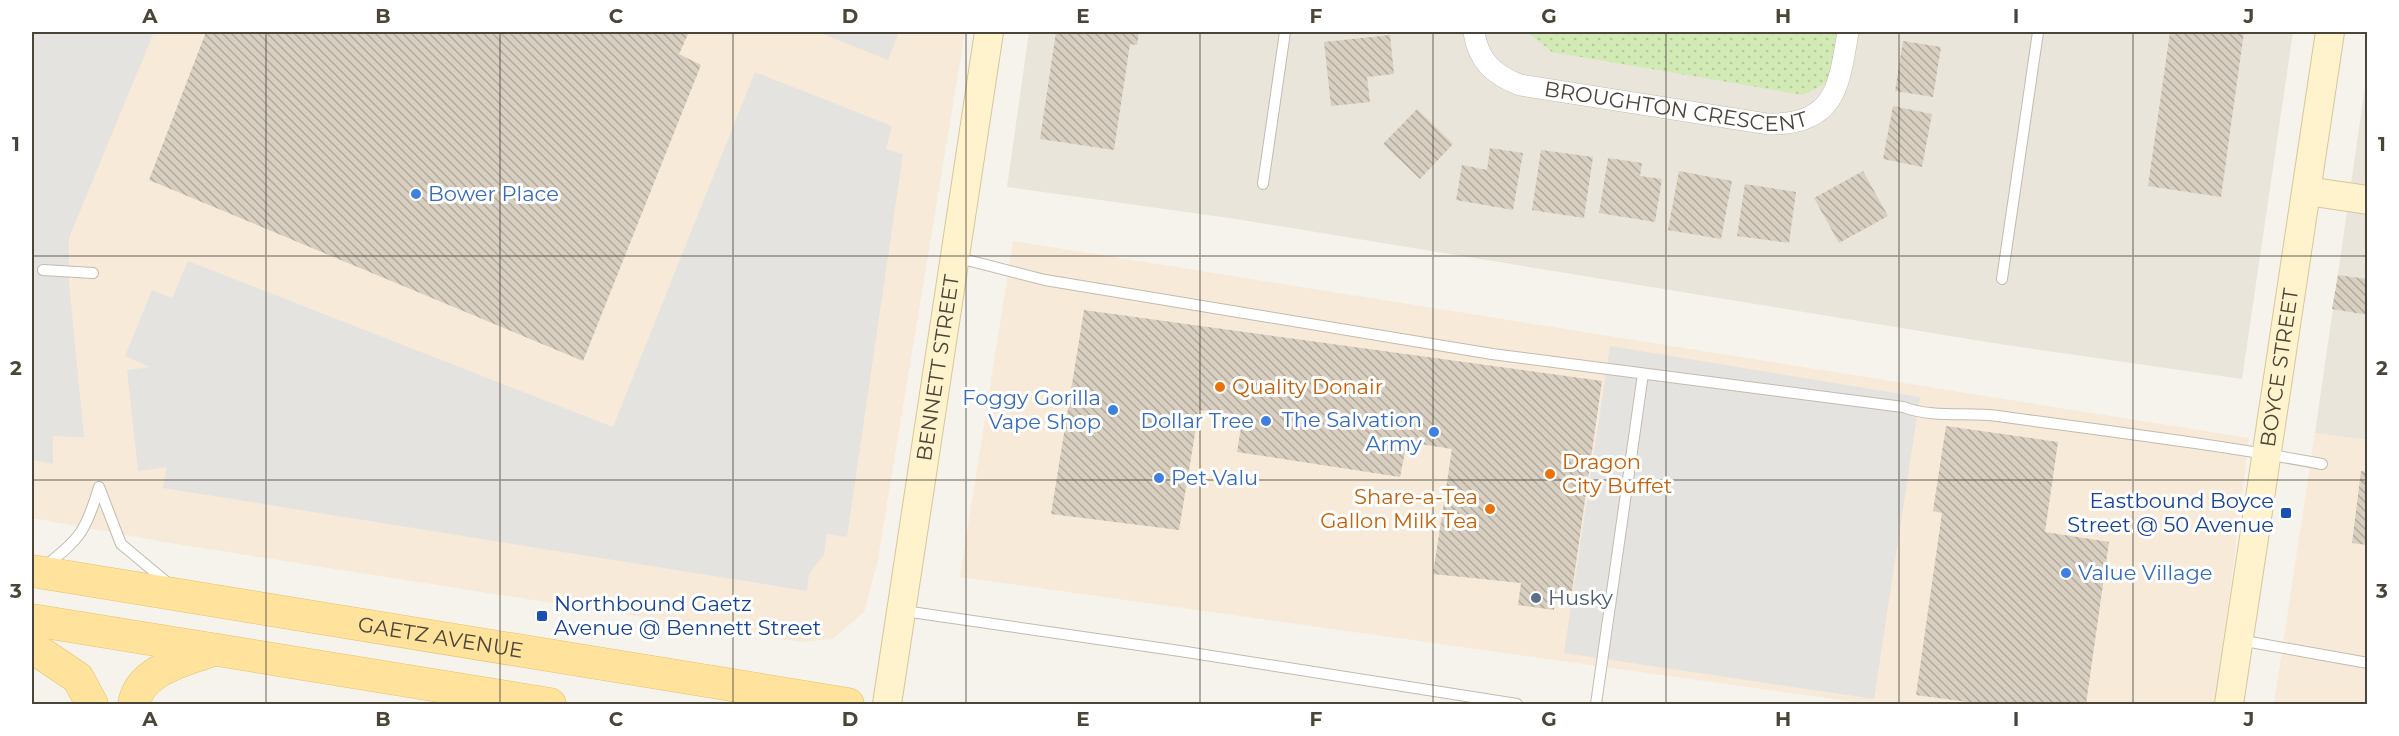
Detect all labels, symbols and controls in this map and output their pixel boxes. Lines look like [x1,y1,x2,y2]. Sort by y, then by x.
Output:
text: A [141,4,158,28]
text: B [375,4,391,28]
text: C [609,4,624,28]
text: D [842,4,858,28]
text: E [1076,4,1090,28]
text: F [1310,4,1323,28]
text: G [1541,4,1557,28]
text: H [1775,4,1791,28]
text: I [2013,4,2019,28]
text: J [2243,4,2254,28]
street label: BROUGHTON CRESCENT [1543,76,1810,136]
text: 1 [12,132,20,156]
text: 1 [2378,132,2386,156]
place label: Bower Place [428,181,559,206]
marker: Bower Place [409,187,423,201]
street label: BENNETT STREET [911,273,964,463]
street label: BOYCE STREET [2255,287,2303,449]
text: 2 [10,356,22,380]
text: 2 [2376,356,2388,380]
place label: Quality Donair [1232,374,1383,399]
marker: Quality Donair [1213,380,1227,394]
place label: Foggy Gorilla Vape Shop [962,385,1101,434]
marker: Foggy Gorilla Vape Shop [1106,403,1120,417]
place label: The Salvation Army [1282,407,1423,456]
place label: Dollar Tree [1141,408,1254,433]
marker: Dollar Tree [1259,414,1273,428]
marker: The Salvation Army [1427,425,1441,439]
place label: Dragon City Buffet [1562,449,1672,498]
place label: Pet Valu [1171,465,1258,490]
marker: Dragon City Buffet [1543,467,1557,481]
marker: Pet Valu [1152,471,1166,485]
place label: Share-a-Tea Gallon Milk Tea [1320,484,1478,533]
place label: Eastbound Boyce Street @ 50 Avenue [2067,488,2274,537]
marker: Share-a-Tea Gallon Milk Tea [1483,502,1497,516]
marker: Eastbound Boyce Street @ 50 Avenue [2279,506,2293,520]
place label: Value Village [2078,560,2213,585]
marker: Value Village [2059,566,2073,580]
text: 3 [9,579,22,603]
text: 3 [2375,579,2388,603]
place label: Husky [1548,585,1613,610]
place label: Northbound Gaetz Avenue @ Bennett Street [554,591,821,640]
marker: Husky [1529,591,1543,605]
marker: Northbound Gaetz Avenue @ Bennett Street [535,609,549,623]
street label: GAETZ AVENUE [356,611,525,663]
text: A [141,707,158,731]
text: B [375,707,391,731]
text: C [609,707,624,731]
text: D [842,707,858,731]
text: E [1076,707,1090,731]
text: F [1310,707,1323,731]
text: G [1541,707,1557,731]
text: H [1775,707,1791,731]
text: I [2013,707,2019,731]
text: J [2243,707,2254,731]

